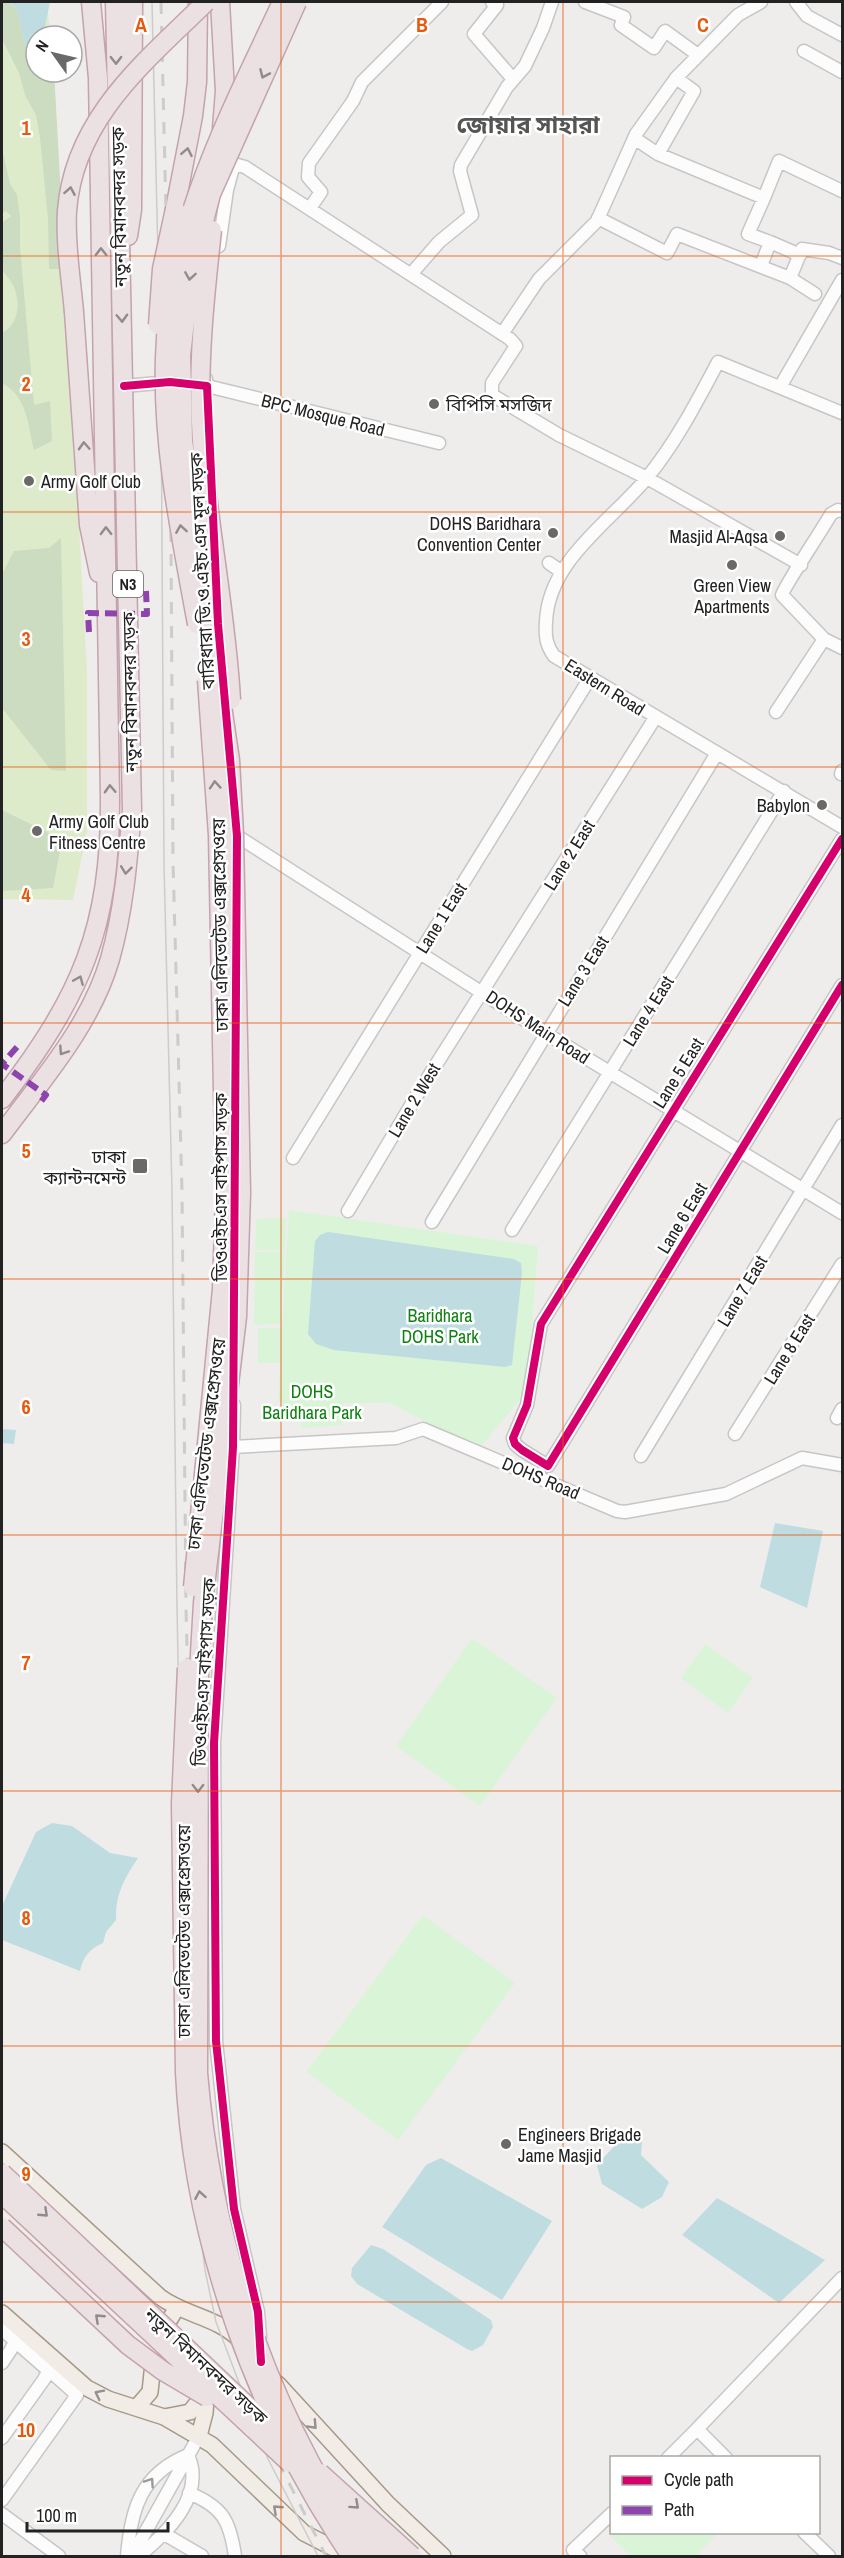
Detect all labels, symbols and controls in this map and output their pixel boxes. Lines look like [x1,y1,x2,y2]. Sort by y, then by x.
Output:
text: A [135,11,147,38]
text: B [416,11,428,38]
text: C [697,11,709,38]
north arrow [24,24,84,84]
text: N [30,36,53,56]
one-way arrow [110,55,122,64]
one-way arrow [259,67,271,78]
district label: জোয়ার সাহারা [456,108,601,140]
text: 1 [21,114,31,141]
street label: নতুন বিমানবন্দর সড়ক [105,126,133,288]
one-way arrow [180,147,193,157]
one-way arrow [64,186,76,195]
one-way arrow [95,248,107,257]
one-way arrow [185,271,197,281]
one-way arrow [115,313,128,322]
text: 2 [21,370,31,397]
street label: BPC Mosque Road [259,388,387,442]
place label: বিপিসি মসজিদ [445,392,553,417]
marker: বিপিসি মসজিদ [427,397,441,411]
one-way arrow [77,441,90,450]
street label: বারিধারা ডি.ও.এইচ.এস মূল সড়ক [183,451,221,691]
place label: Army Golf Club [40,469,141,494]
marker: Army Golf Club [22,474,36,488]
place label: DOHS Baridhara Convention Center [417,511,541,557]
place label: Masjid Al-Aqsa [670,524,768,549]
one-way arrow [175,525,188,535]
marker: DOHS Baridhara Convention Center [546,526,560,540]
one-way arrow [100,527,112,536]
marker: Masjid Al-Aqsa [773,529,787,543]
marker: Green View Apartments [725,558,739,572]
road number: N3 [113,571,143,597]
place label: Green View Apartments [693,573,771,619]
street label: নতুন বিমানবন্দর সড়ক [116,611,144,773]
text: 3 [21,625,31,652]
street label: Eastern Road [560,652,650,722]
one-way arrow [208,780,221,789]
one-way arrow [103,785,116,794]
place label: Babylon [757,793,810,818]
marker: Babylon [815,798,829,812]
place label: Army Golf Club Fitness Centre [48,809,149,855]
street label: Lane 2 East [538,815,600,895]
street label: ঢাকা এলিভেটেড এক্সপ্রেসওয়ে [206,817,234,1033]
marker: Army Golf Club Fitness Centre [30,824,44,838]
one-way arrow [121,865,133,874]
street label: Lane 1 East [410,878,472,958]
text: 4 [21,881,31,908]
street label: Lane 3 East [552,931,614,1011]
street label: Lane 4 East [617,971,679,1051]
one-way arrow [72,975,84,986]
street label: DOHS Main Road [481,984,595,1070]
street label: Lane 5 East [647,1033,709,1113]
one-way arrow [59,1044,70,1055]
street label: Lane 2 West [382,1058,446,1142]
street label: ডিওএইচএস বাইপাস সড়ক [208,1092,233,1282]
text: 5 [21,1137,31,1164]
place label: ঢাকা ক্যান্টনমেন্ট [42,1144,127,1190]
marker: ঢাকা ক্যান্টনমেন্ট [131,1157,149,1175]
street label: Lane 6 East [651,1178,713,1258]
street label: Lane 7 East [711,1251,773,1331]
park label: Baridhara DOHS Park [401,1303,479,1349]
street label: Lane 8 East [758,1309,820,1389]
street label: ঢাকা এলিভেটেড এক্সপ্রেসওয়ে [180,1336,231,1552]
park label: DOHS Baridhara Park [262,1379,362,1425]
text: 6 [21,1393,31,1420]
street label: DOHS Road [498,1450,584,1506]
street label: ডিওএইচএস বাইপাস সড়ক [187,1577,221,1768]
text: 7 [21,1649,31,1676]
one-way arrow [192,1783,204,1792]
street label: ঢাকা এলিভেটেড এক্সপ্রেসওয়ে [171,1824,196,2039]
text: 8 [21,1904,31,1931]
place label: Engineers Brigade Jame Masjid [518,2122,641,2168]
marker: Engineers Brigade Jame Masjid [499,2137,513,2151]
text: 9 [21,2160,31,2187]
one-way arrow [195,2190,207,2199]
one-way arrow [37,2206,48,2217]
street label: নতুন বিমানবন্দর সড়ক [138,2302,273,2430]
one-way arrow [95,2314,106,2325]
one-way arrow [94,2390,105,2402]
text: 10 [17,2416,35,2443]
one-way arrow [306,2418,317,2428]
legend [610,2456,820,2534]
text: Cycle path [664,2467,734,2492]
one-way arrow [143,2477,154,2488]
scale bar [27,2495,168,2533]
text: Path [664,2497,694,2522]
one-way arrow [348,2498,359,2509]
text: 100 m [36,2503,77,2528]
one-way arrow [273,2505,284,2516]

